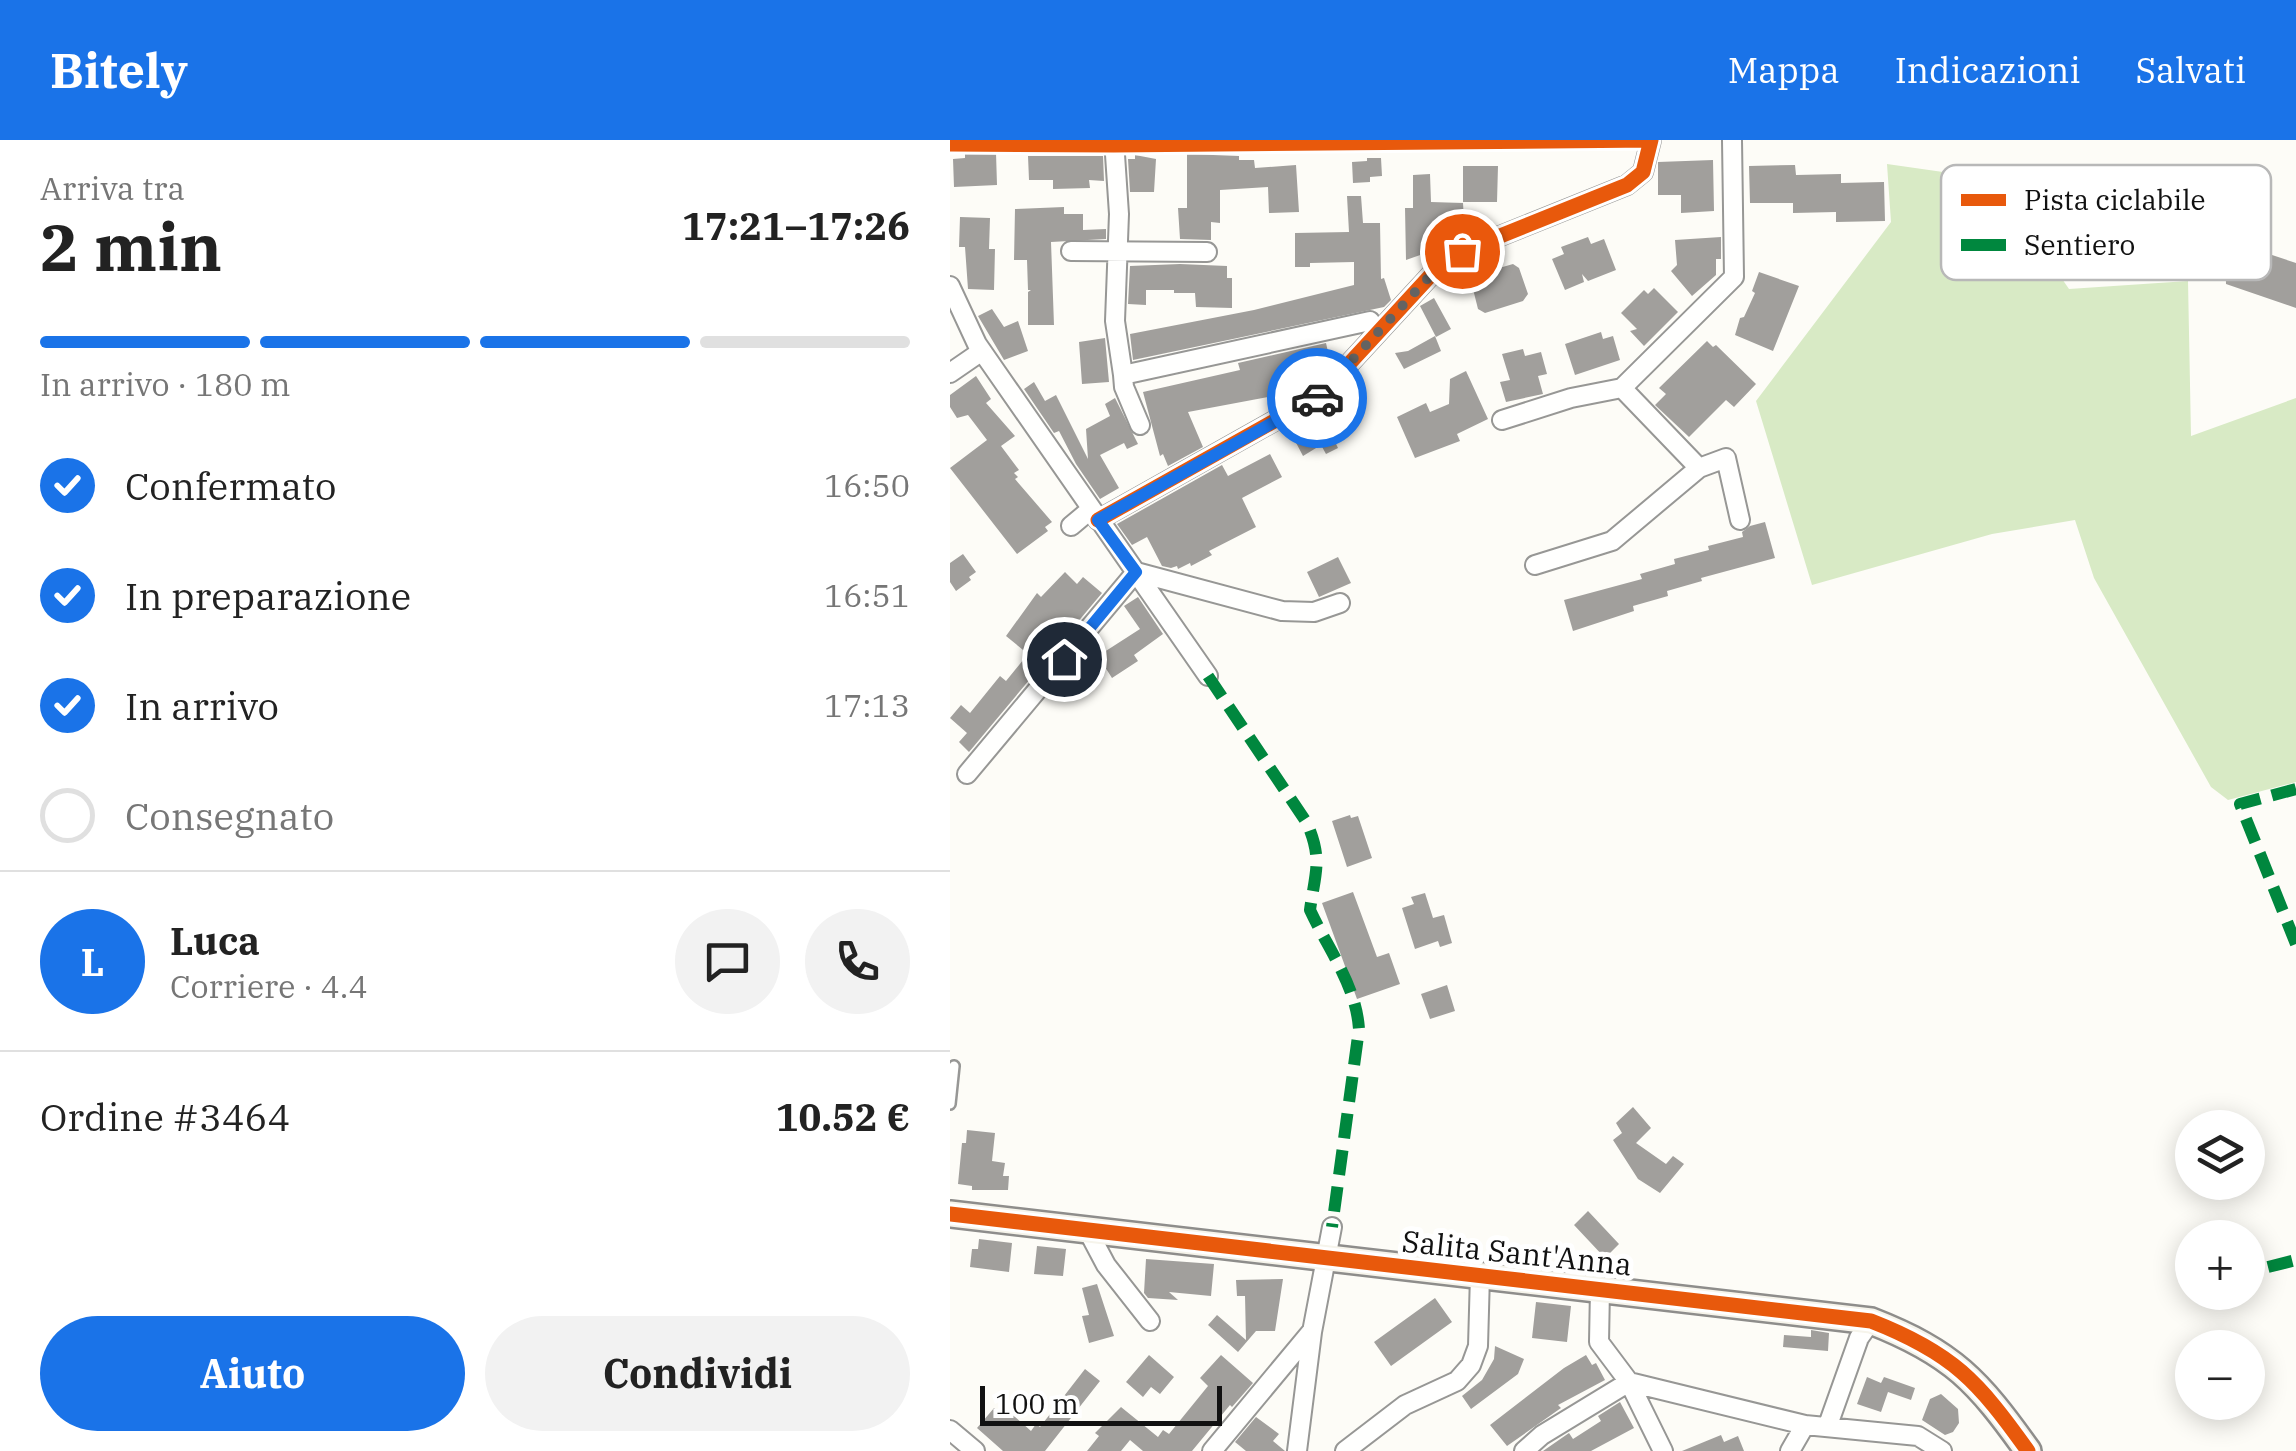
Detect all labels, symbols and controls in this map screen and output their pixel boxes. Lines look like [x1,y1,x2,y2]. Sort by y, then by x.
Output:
text: Bitely [50,39,188,101]
text: Mappa [1728,47,1840,93]
text: Indicazioni [1895,47,2080,93]
text: Salvati [2135,47,2246,93]
legend [1941,165,2271,280]
text: Arriva tra [40,167,185,209]
text: Pista ciclabile [2024,181,2206,218]
text: 17:21–17:26 [682,201,910,250]
text: 2 min [40,204,222,289]
pin [1420,209,1505,294]
icon: bag [1435,224,1490,279]
text: Sentiero [2024,226,2135,263]
courier [1267,348,1367,448]
text: In arrivo · 180 m [40,363,290,405]
icon: car [1290,371,1345,426]
icon: check [40,458,95,513]
text: Confermato [125,461,336,510]
text: 16:50 [824,464,910,506]
icon: check [40,568,95,623]
text: In preparazione [125,571,411,620]
text: 16:51 [824,574,910,616]
pin [1022,617,1107,702]
icon: home [1037,632,1092,687]
icon: check [40,678,95,733]
text: In arrivo [125,681,279,730]
text: 17:13 [824,684,910,726]
text: Consegnato [125,791,334,840]
button: chat [675,909,780,1014]
button: phone [805,909,910,1014]
text: Luca [170,916,260,965]
text: L [81,937,104,986]
text: Corriere · 4.4 [170,965,368,1007]
text: Ordine #3464 [40,1092,290,1141]
text: 10.52 € [776,1092,910,1141]
map controls [2175,1110,2265,1420]
button: layers [2175,1110,2265,1200]
button: + [2175,1220,2265,1310]
street label: Salita Sant'Anna [1400,1221,1634,1283]
button: Aiuto [40,1316,465,1431]
button: Condividi [485,1316,910,1431]
button: − [2175,1330,2265,1420]
scale bar [980,1381,1222,1426]
text: 100 m [995,1385,1079,1422]

